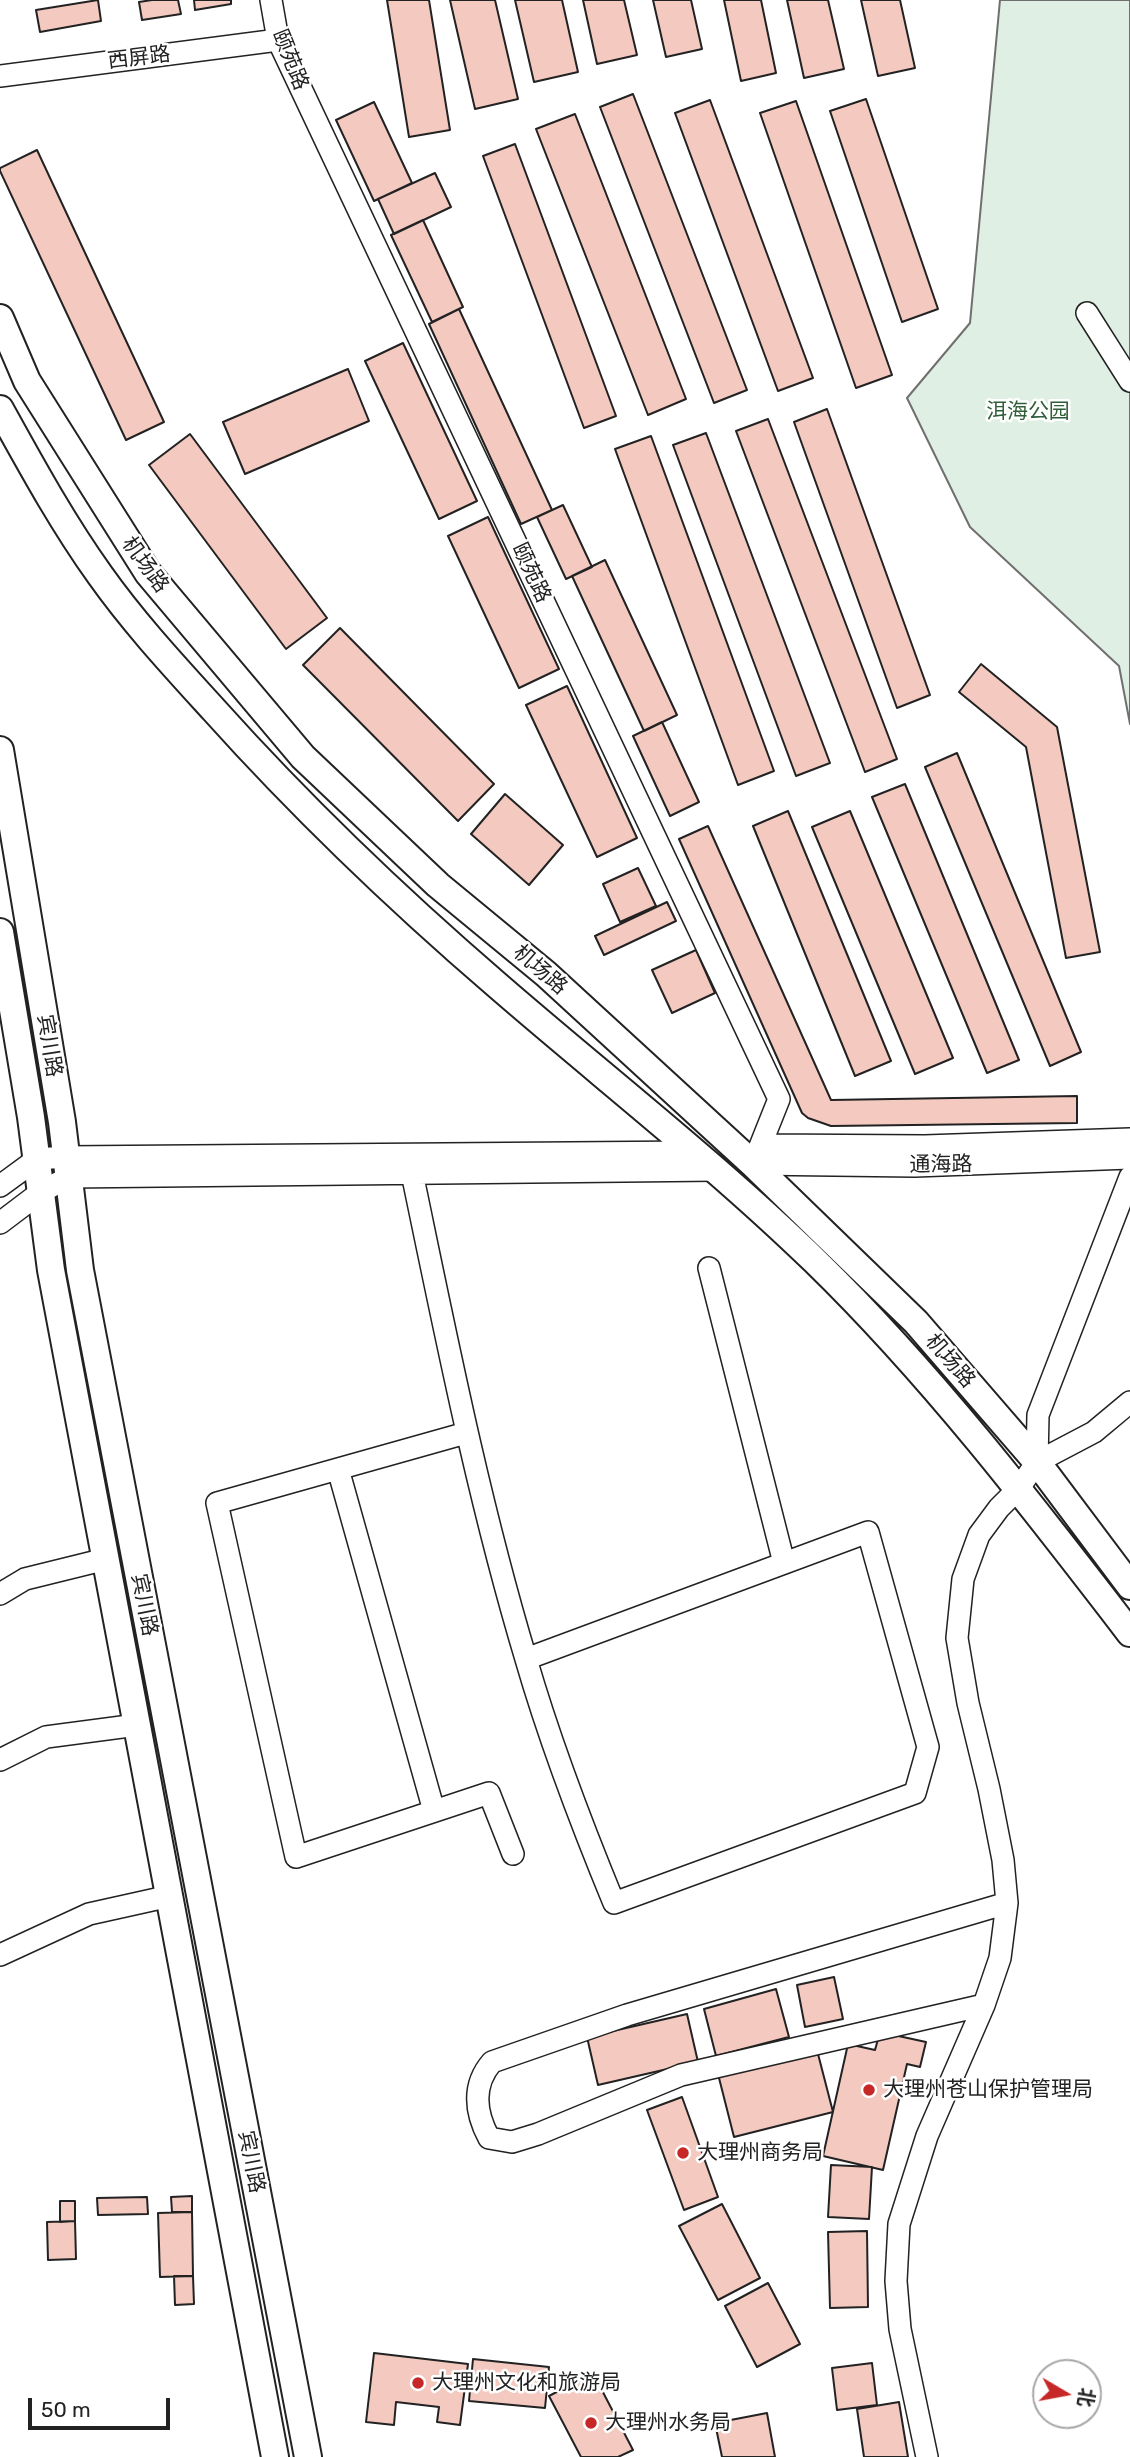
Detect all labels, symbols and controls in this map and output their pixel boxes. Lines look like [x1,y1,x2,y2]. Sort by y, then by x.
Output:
street label: 颐苑路 [267,26,313,94]
street label: 西屏路 [106,42,172,74]
park label: 洱海公园 [986,399,1070,425]
street label: 机场路 [116,532,174,598]
street label: 颐苑路 [506,539,556,607]
street label: 机场路 [508,940,572,1000]
street label: 宾川路 [32,1013,66,1079]
street label: 通海路 [909,1152,973,1178]
street label: 机场路 [920,1329,980,1393]
street label: 宾川路 [126,1572,162,1638]
place label: 大理州苍山保护管理局 [883,2077,1093,2103]
marker: 大理州苍山保护管理局 [861,2082,877,2098]
street label: 宾川路 [233,2129,269,2195]
place label: 大理州商务局 [697,2140,823,2166]
marker: 大理州商务局 [675,2145,691,2161]
north arrow [1032,2359,1102,2429]
place label: 大理州文化和旅游局 [432,2370,621,2396]
marker: 大理州文化和旅游局 [410,2375,426,2391]
scale bar [32,2384,173,2428]
text: 北 [1073,2386,1099,2409]
text: 50 m [41,2397,91,2422]
place label: 大理州水务局 [605,2410,731,2436]
marker: 大理州水务局 [583,2415,599,2431]

